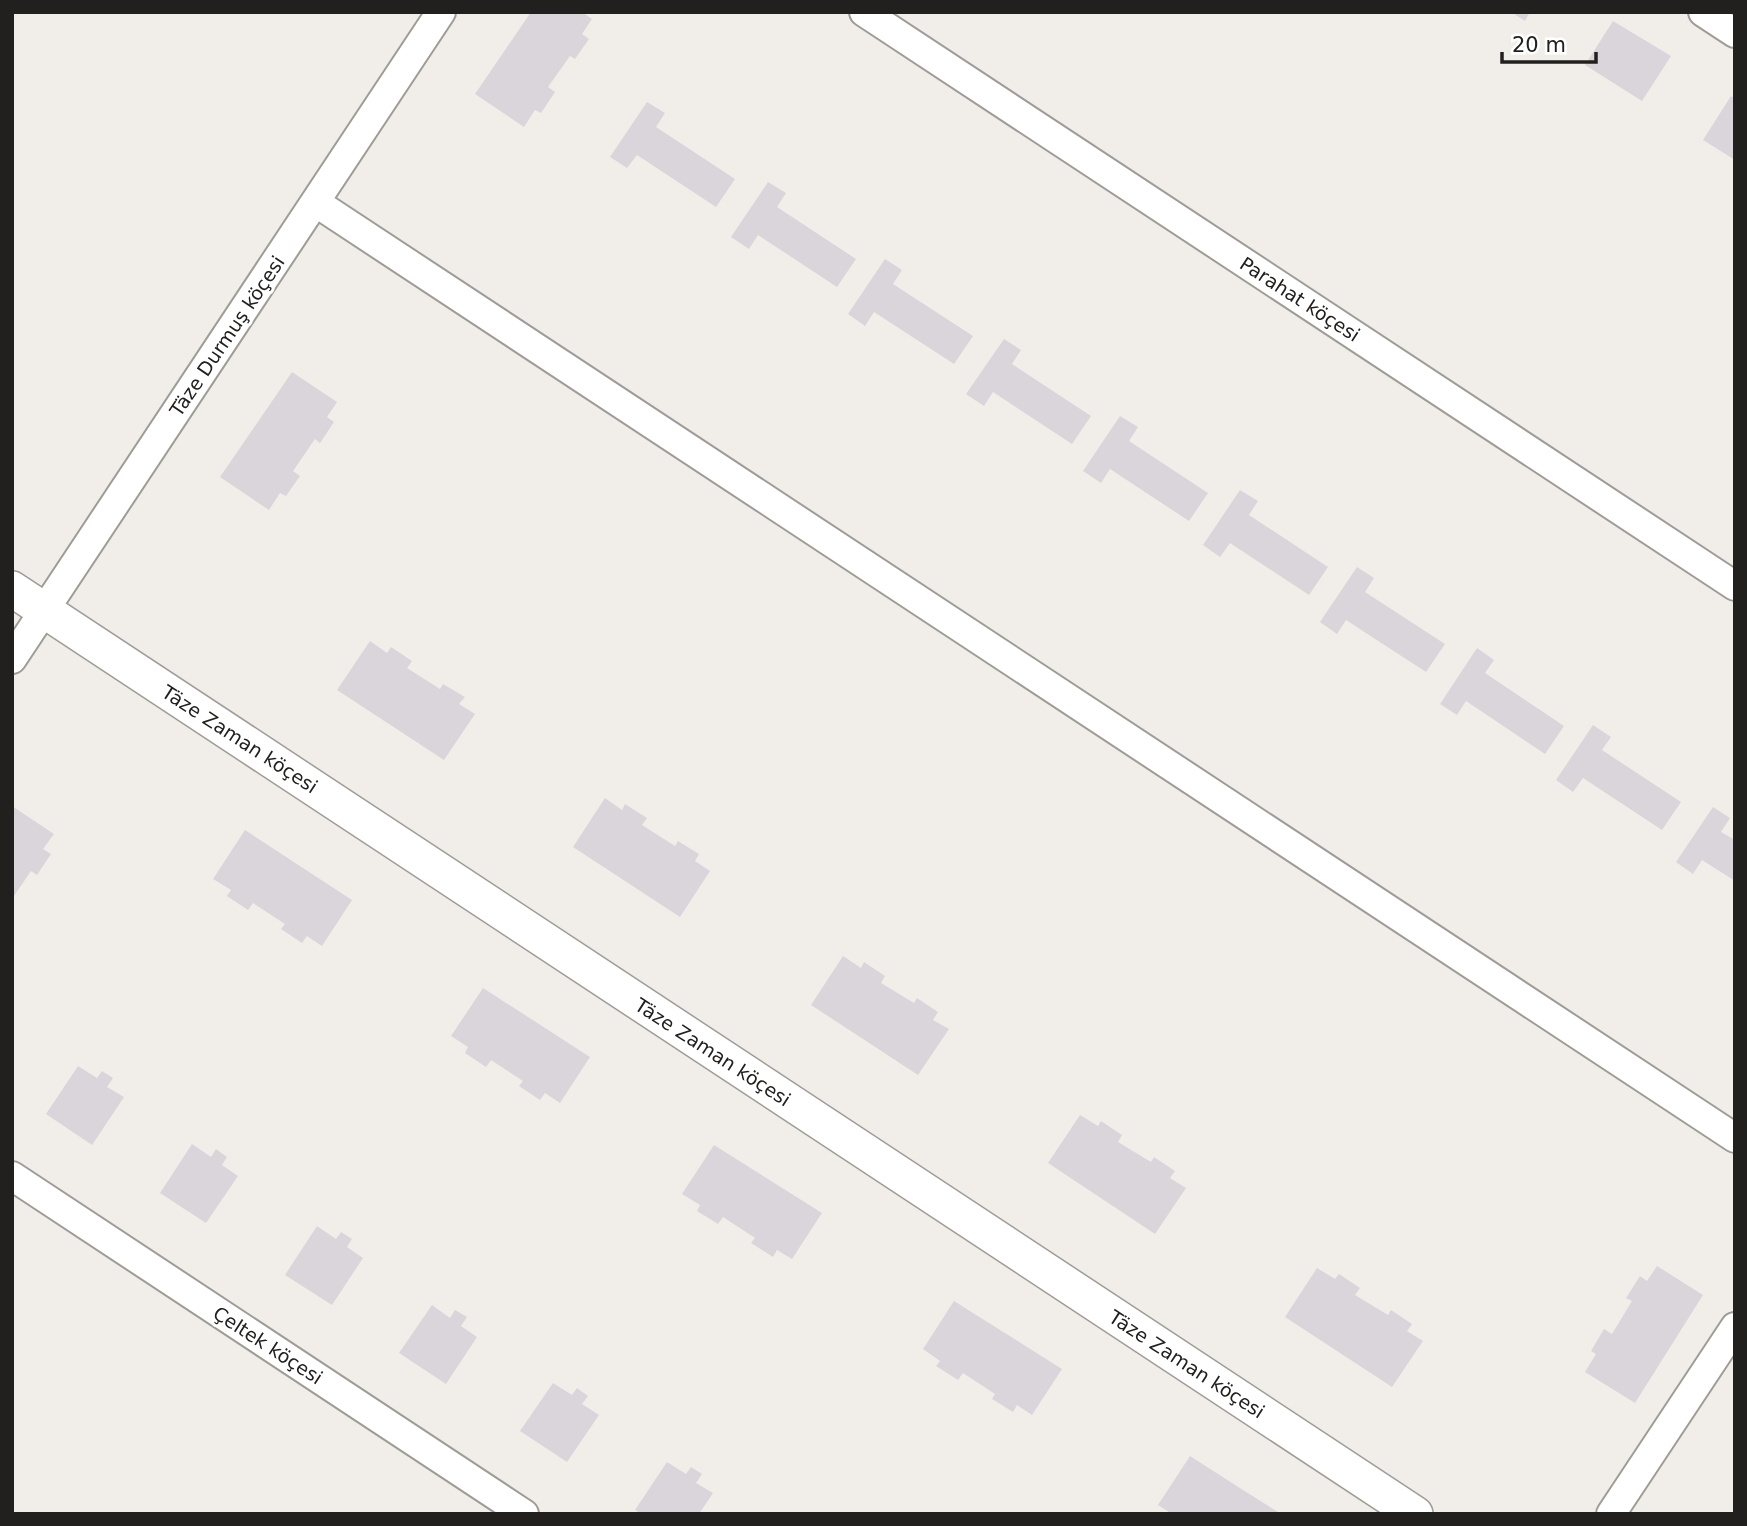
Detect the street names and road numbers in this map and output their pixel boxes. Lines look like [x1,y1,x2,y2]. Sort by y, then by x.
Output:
street label: Täze Durmuş köçesi [165,252,289,421]
street label: Parahat köçesi [1236,252,1364,346]
street label: Täze Zaman köçesi [157,680,322,797]
street label: Täze Zaman köçesi [630,993,795,1110]
street label: Çeltek köçesi [209,1302,327,1388]
street label: Täze Zaman köçesi [1104,1305,1269,1422]

